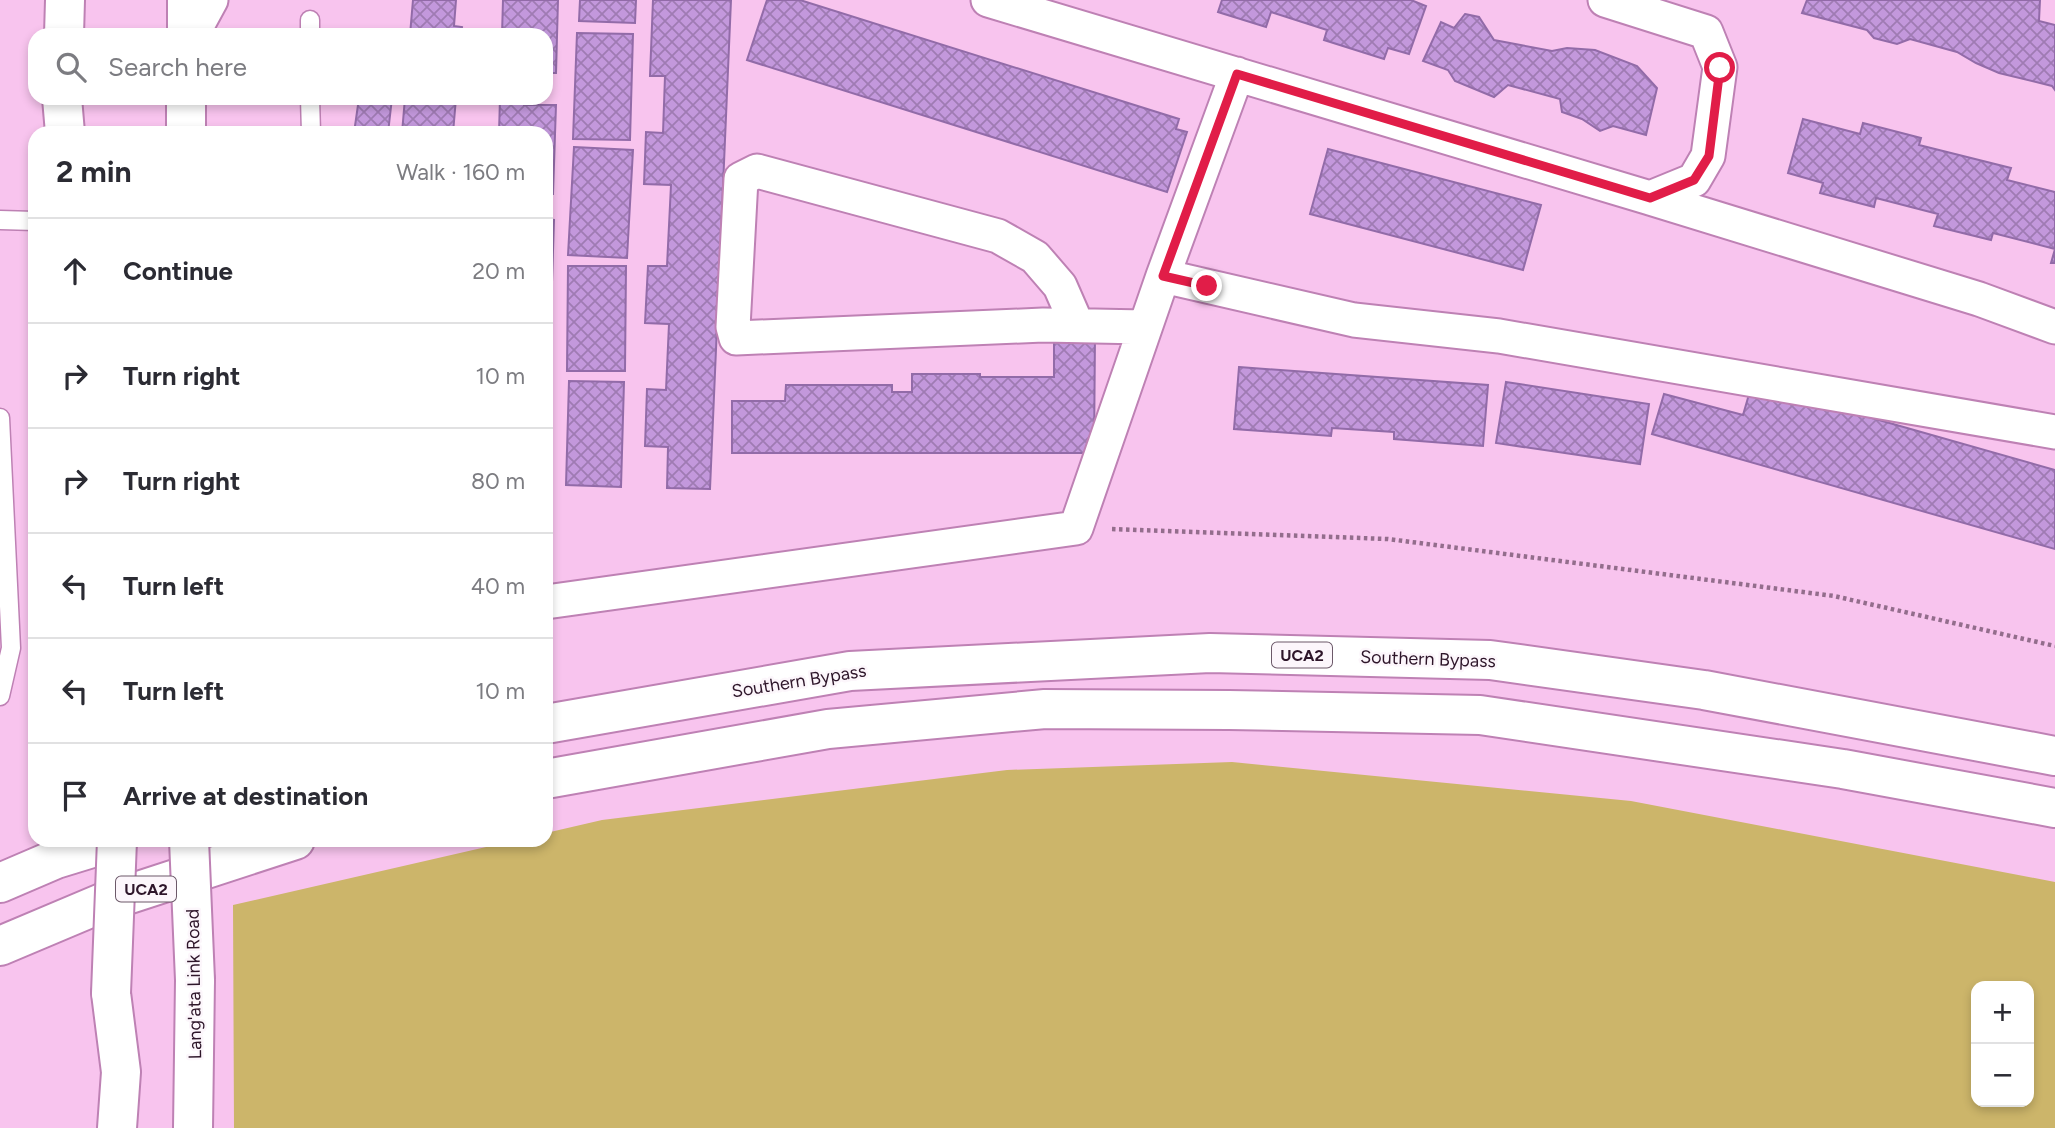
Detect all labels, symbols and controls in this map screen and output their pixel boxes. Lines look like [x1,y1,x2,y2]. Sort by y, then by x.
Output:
search box [28,28,553,105]
icon: search [52,48,90,86]
text: Search here [108,51,247,83]
route start [1704,52,1735,83]
text: 2 min [56,153,132,190]
text: Walk · 160 m [396,158,525,186]
icon: ahead [56,252,94,290]
text: Continue [123,255,233,287]
text: 20 m [472,257,525,285]
route end [1191,270,1222,301]
icon: right [56,357,94,395]
text: Turn right [123,360,240,392]
text: 10 m [476,362,525,390]
icon: right [56,462,94,500]
text: Turn right [123,465,240,497]
text: 80 m [471,467,525,495]
icon: left [56,567,94,605]
text: Turn left [123,570,224,602]
text: 40 m [471,572,525,600]
road number: UCA2 [1272,642,1332,668]
street label: Southern Bypass [1360,646,1496,672]
street label: Southern Bypass [730,660,868,702]
icon: left [56,672,94,710]
text: Turn left [123,675,224,707]
text: 10 m [476,677,525,705]
icon: arrive [56,777,94,815]
text: Arrive at destination [123,780,368,812]
road number: UCA2 [116,876,176,902]
street label: Lang'ata Link Road [182,909,206,1059]
map controls [1971,981,2034,1107]
button: + [1971,981,2034,1044]
button: − [1971,1044,2034,1107]

